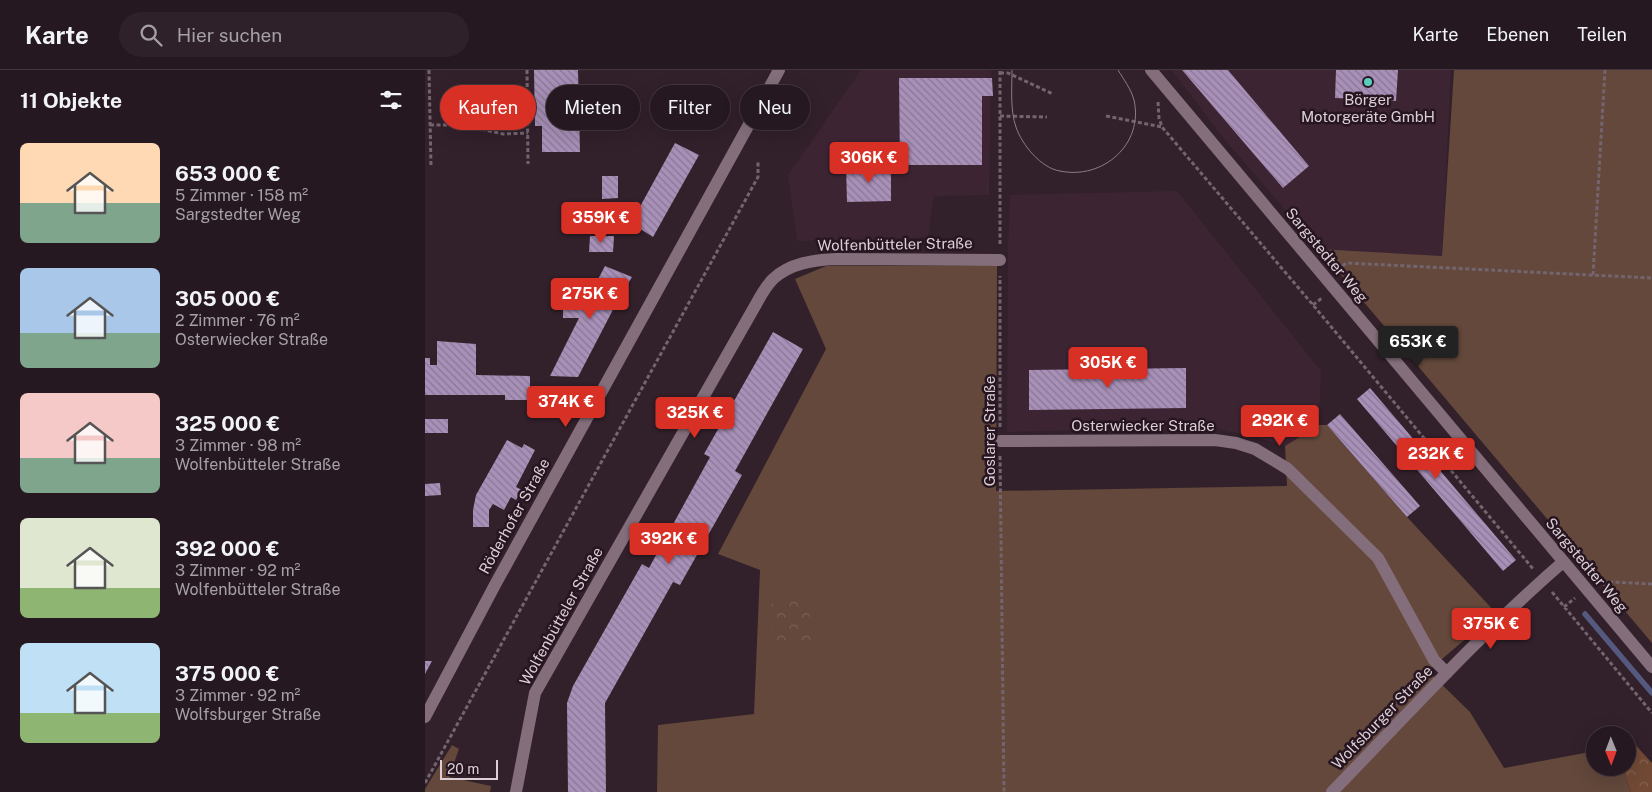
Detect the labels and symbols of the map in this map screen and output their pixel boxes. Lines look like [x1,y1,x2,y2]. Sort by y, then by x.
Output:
marker: Börger Motorgeräte GmbH [1362,76,1374,88]
place label: Börger Motorgeräte GmbH [1301,91,1435,125]
pin: 306K € [828,142,910,184]
pin: 359K € [560,202,642,244]
street label: Sargstedter Weg [1283,204,1371,306]
street label: Wolfenbütteler Straße [817,234,973,254]
pin: 275K € [549,278,631,320]
pin: 653K € [1377,326,1459,368]
pin: 305K € [1067,346,1149,389]
street label: Goslarer Straße [981,376,998,486]
pin: 374K € [525,386,607,428]
pin: 325K € [654,396,736,439]
pin: 292K € [1239,404,1321,447]
street label: Osterwiecker Straße [1071,417,1215,434]
pin: 232K € [1395,438,1477,480]
street label: Röderhofer Straße [475,455,553,577]
street label: Sargstedter Weg [1543,514,1631,616]
pin: 392K € [628,522,710,565]
street label: Wolfenbütteler Straße [516,544,606,688]
pin: 375K € [1450,608,1532,650]
street label: Wolfsburger Straße [1328,662,1436,772]
north arrow [1586,726,1636,776]
scale bar [440,757,497,780]

